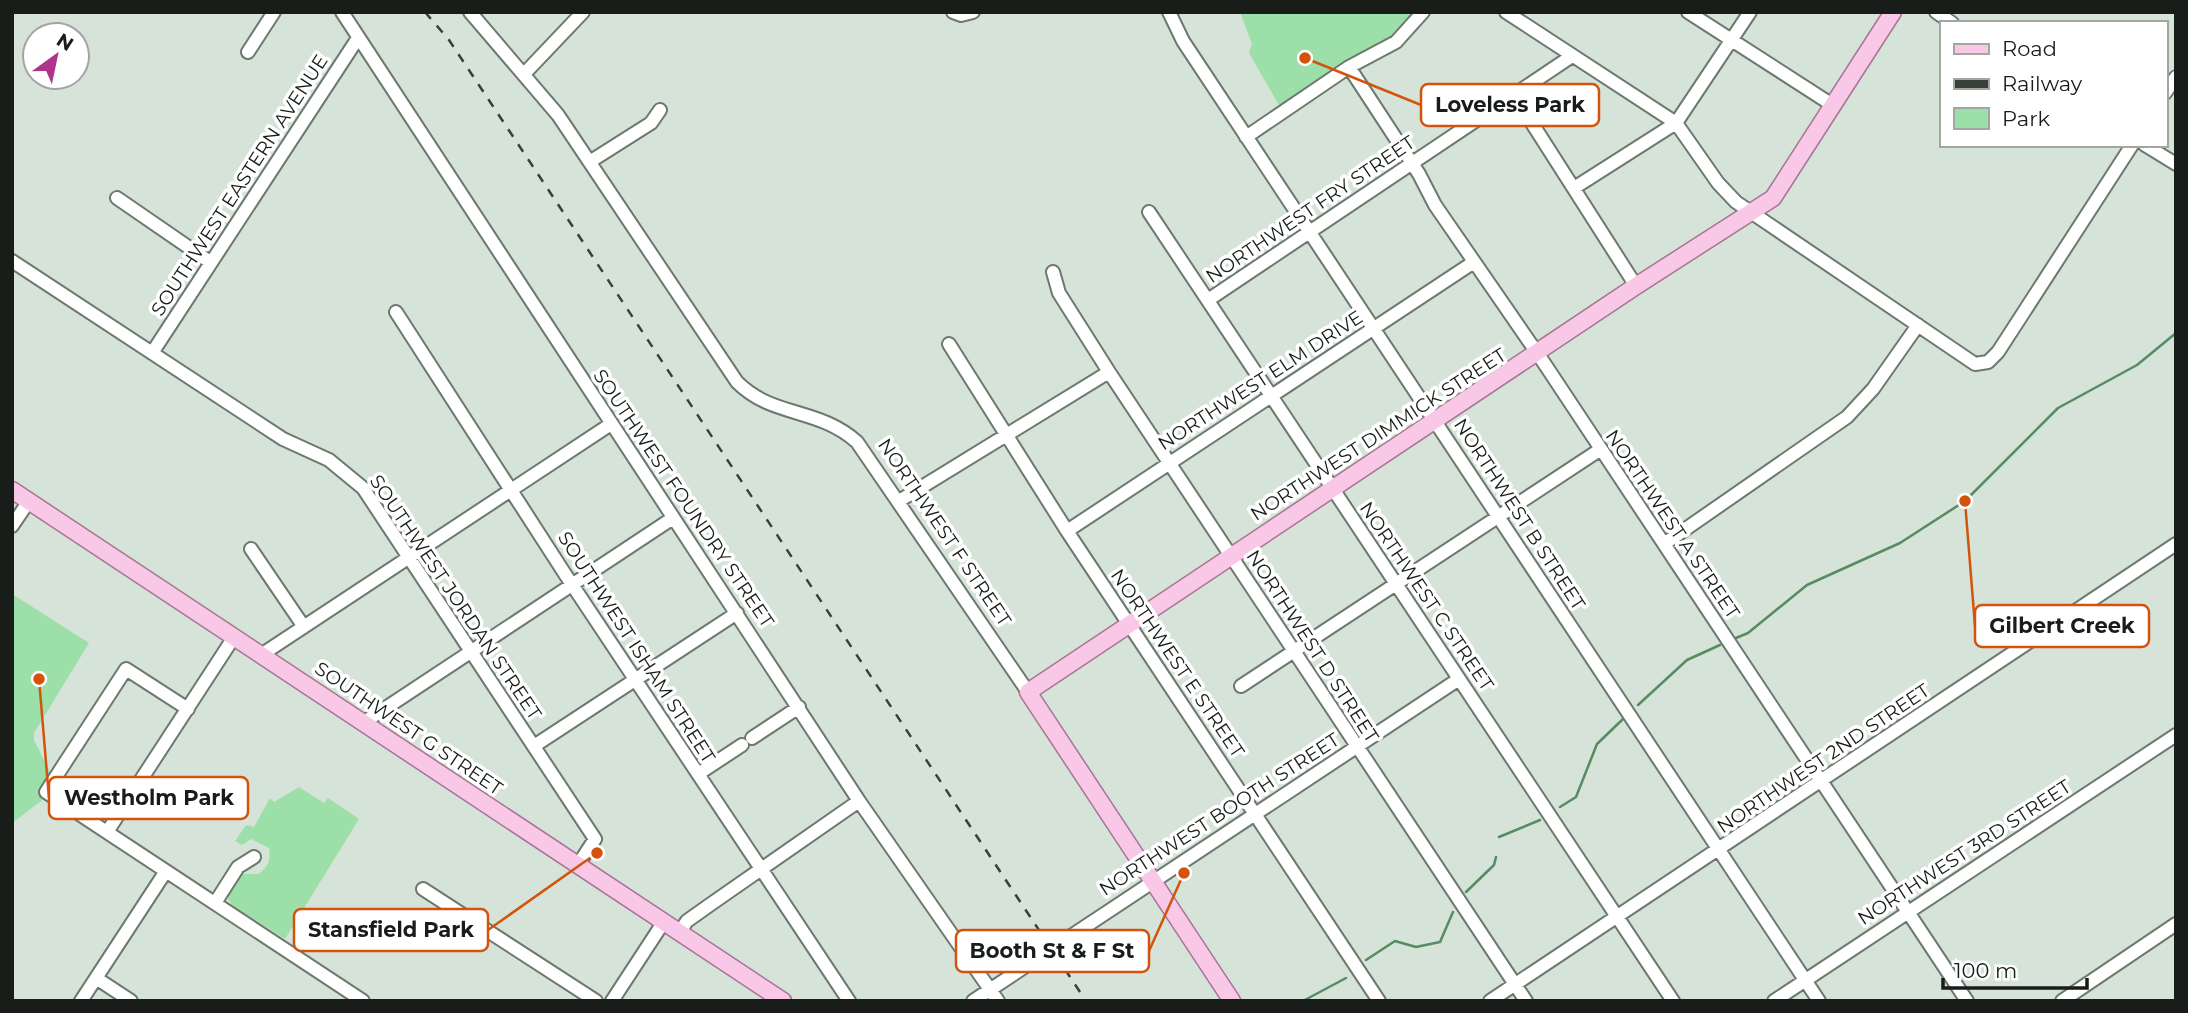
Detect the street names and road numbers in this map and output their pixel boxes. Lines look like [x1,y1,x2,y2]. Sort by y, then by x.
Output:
street label: SOUTHWEST EASTERN AVENUE [146,50,333,320]
street label: NORTHWEST FRY STREET [1201,131,1419,288]
street label: NORTHWEST ELM DRIVE [1154,306,1367,455]
street label: NORTHWEST DIMMICK STREET [1246,343,1510,526]
street label: SOUTHWEST FOUNDRY STREET [588,365,779,632]
street label: NORTHWEST B STREET [1449,414,1590,614]
street label: NORTHWEST A STREET [1601,425,1745,623]
street label: NORTHWEST F STREET [873,434,1016,631]
street label: SOUTHWEST JORDAN STREET [365,470,546,724]
street label: NORTHWEST C STREET [1355,497,1498,695]
street label: SOUTHWEST ISHAM STREET [553,527,720,767]
street label: NORTHWEST D STREET [1242,546,1384,747]
street label: NORTHWEST E STREET [1106,565,1249,762]
street label: SOUTHWEST G STREET [310,657,507,800]
street label: NORTHWEST 2ND STREET [1713,679,1934,838]
street label: NORTHWEST BOOTH STREET [1095,728,1344,901]
street label: NORTHWEST 3RD STREET [1853,775,2075,930]

